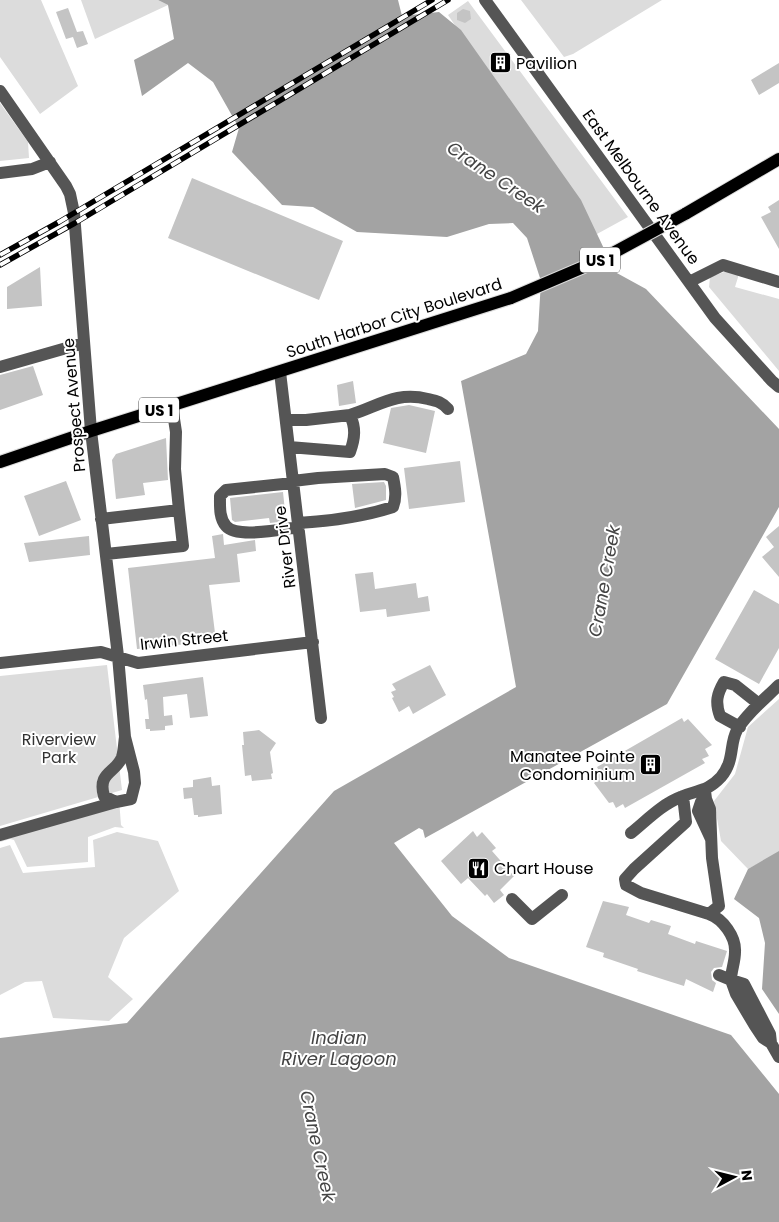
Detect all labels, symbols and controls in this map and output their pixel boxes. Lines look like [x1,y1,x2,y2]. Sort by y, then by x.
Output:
building icon: Pavilion [488,51,512,75]
place label: Pavilion [516,52,577,75]
street label: East Melbourne Avenue [577,105,705,269]
water label: Crane Creek [442,135,550,219]
road number: US 1 [580,248,620,272]
street label: South Harbor City Boulevard [283,272,505,364]
street label: Prospect Avenue [57,337,91,473]
road number: US 1 [139,398,179,422]
street label: River Drive [269,504,301,590]
water label: Crane Creek [582,522,626,639]
street label: Irwin Street [139,624,229,656]
park label: Riverview Park [22,728,96,769]
place label: Manatee Pointe Condominium [510,745,635,786]
building icon: Manatee Pointe Condominium [639,753,663,777]
restaurant icon: Chart House [466,856,490,880]
place label: Chart House [494,857,593,880]
water label: Indian River Lagoon [281,1025,397,1071]
water label: Crane Creek [294,1088,342,1205]
north arrow [709,1152,759,1202]
text: N [736,1169,757,1182]

